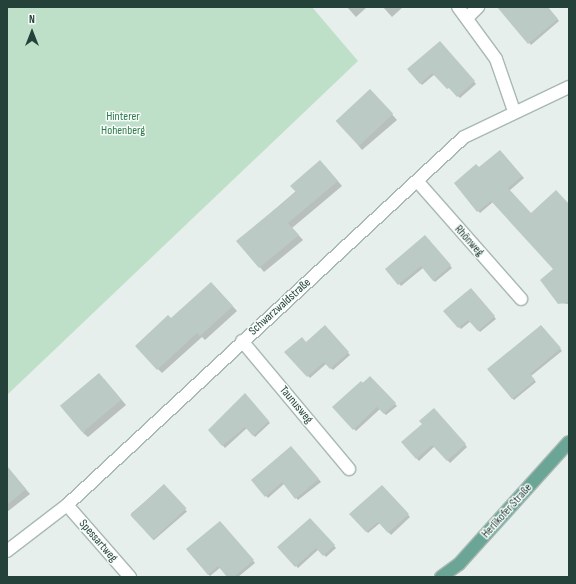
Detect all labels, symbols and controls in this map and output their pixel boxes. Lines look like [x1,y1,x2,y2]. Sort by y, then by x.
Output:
north arrow [12,12,52,52]
text: N [29,13,35,26]
park label: Hinterer Hohenberg [101,110,145,138]
street label: Rhönweg [451,222,487,260]
street label: Schwarzwaldstraße [246,275,314,339]
street label: Taunusweg [276,383,316,427]
street label: Herlikofer Straße [479,481,535,541]
street label: Spessartweg [76,517,120,565]

